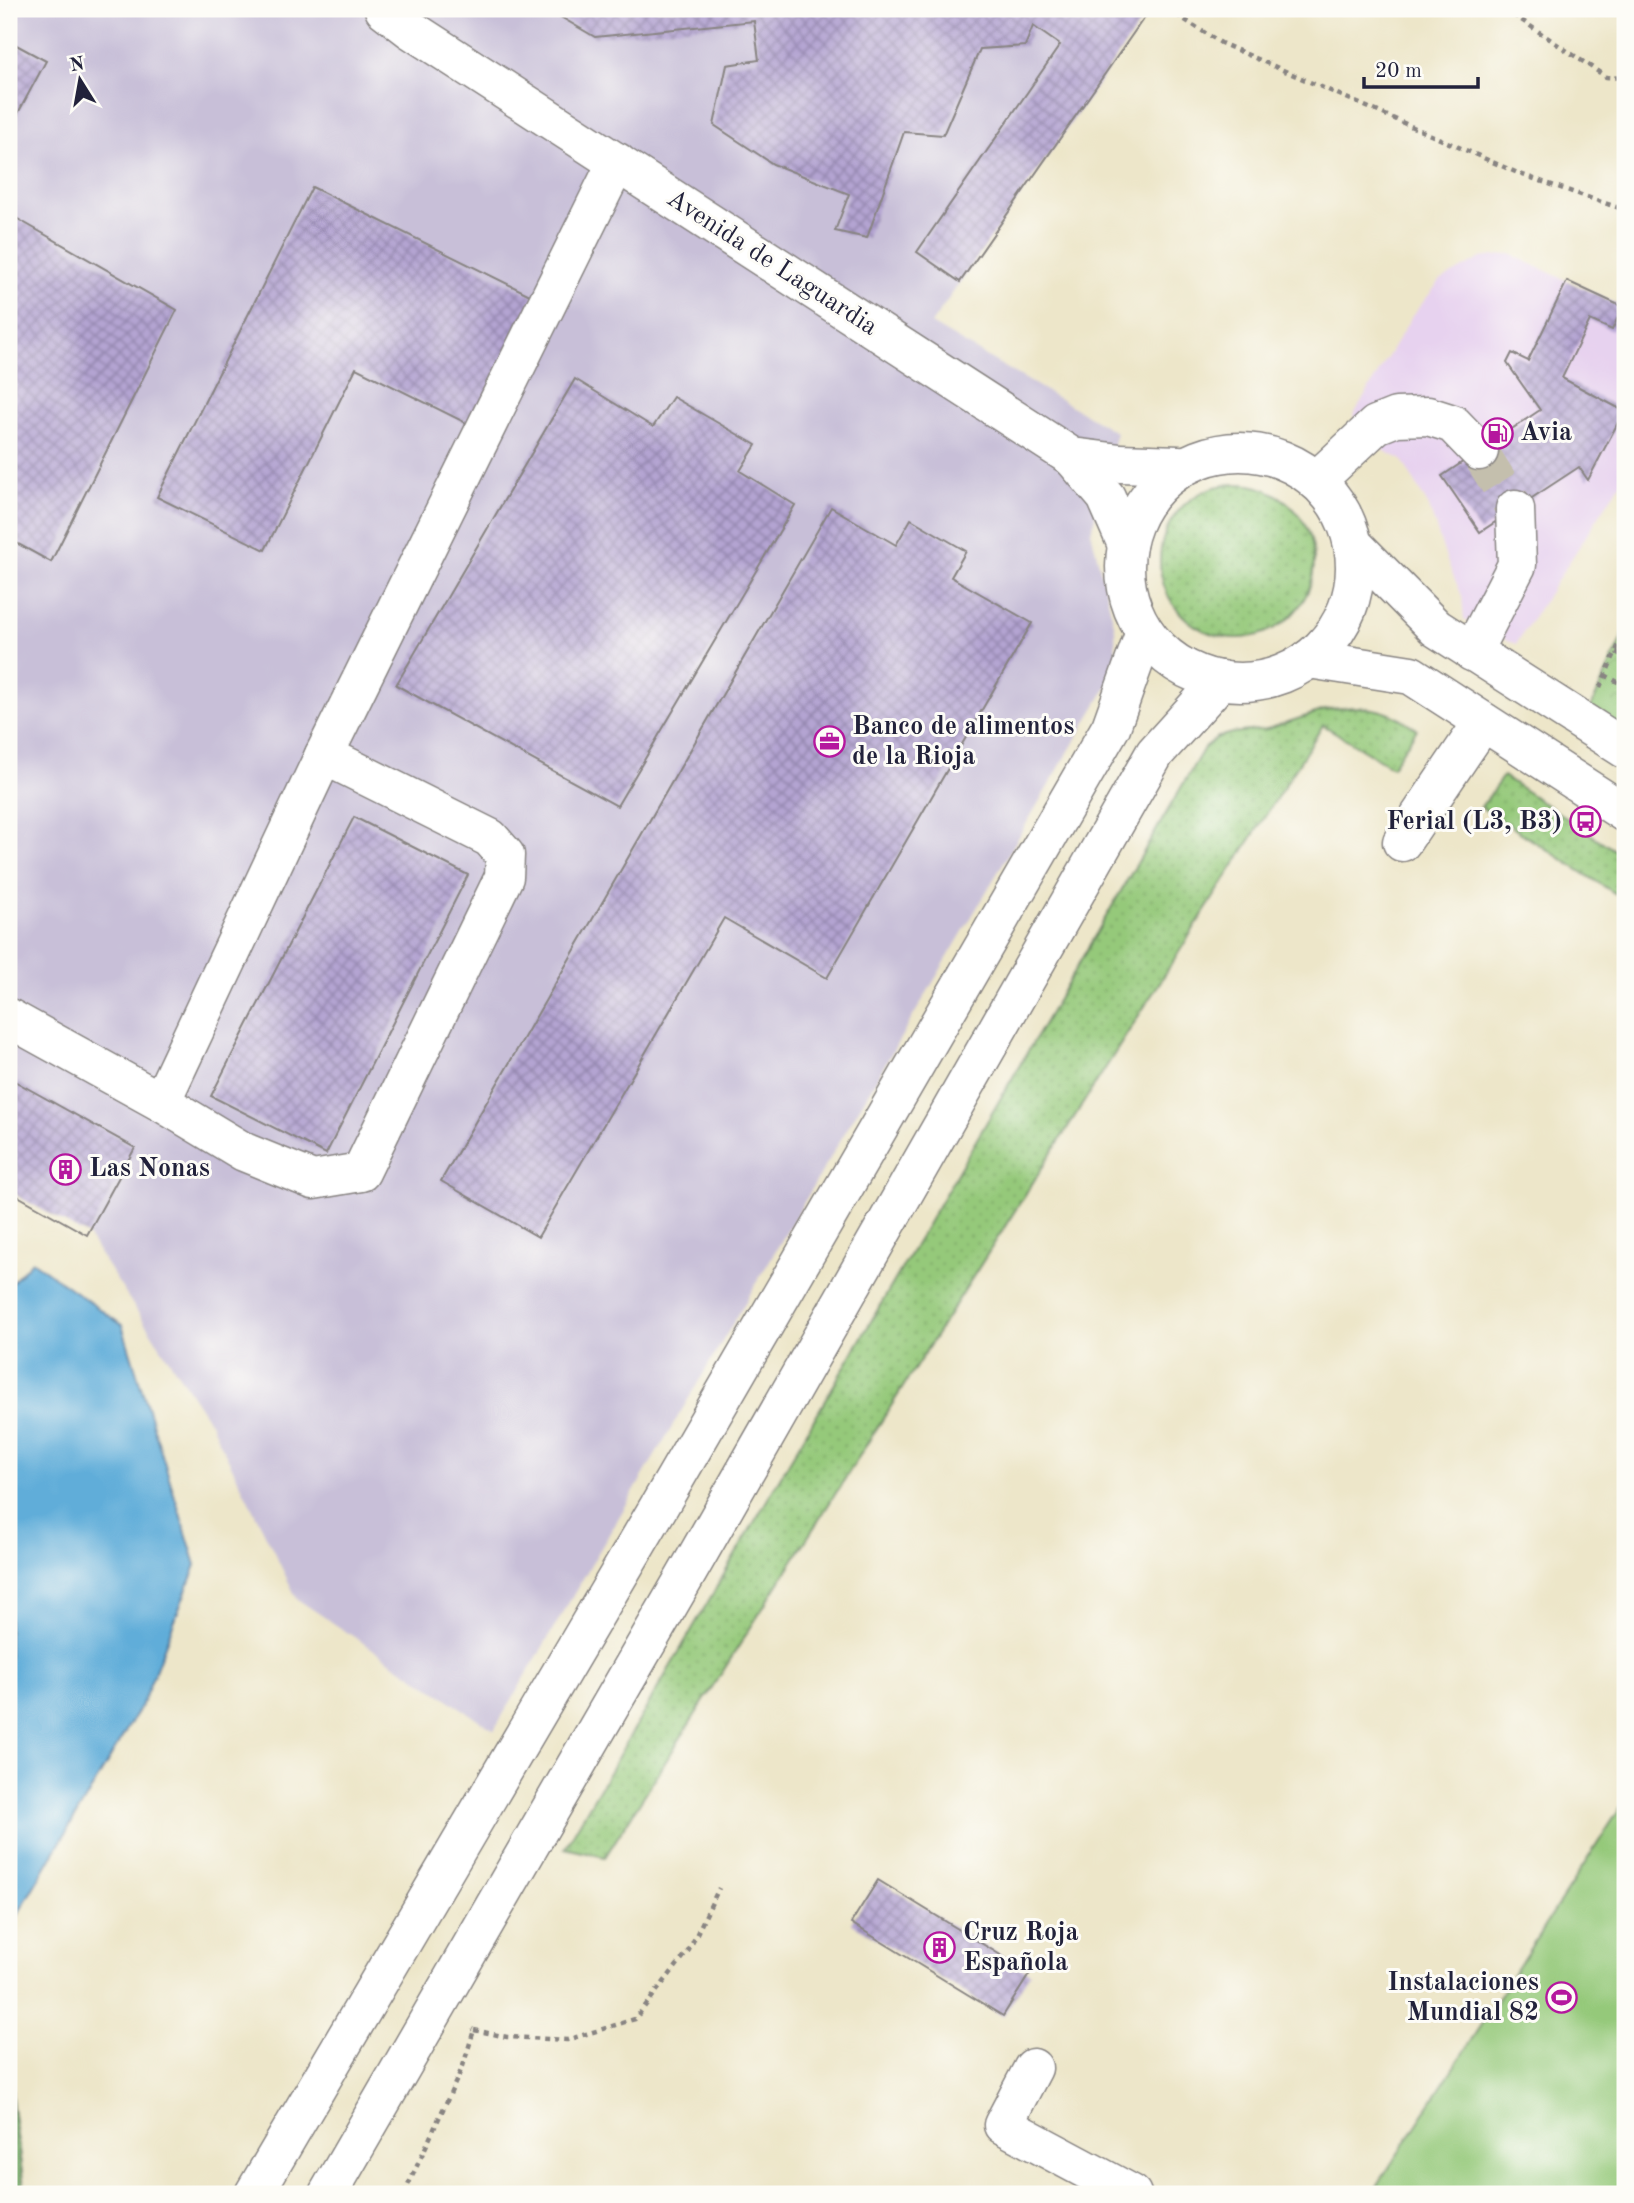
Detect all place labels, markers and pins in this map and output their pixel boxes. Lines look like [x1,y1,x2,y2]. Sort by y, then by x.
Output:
fuel station icon: Avia [1480,416,1514,450]
place label: Avia [1520,420,1572,446]
place label: Banco de alimentos de la Rioja [852,714,1074,770]
office icon: Banco de alimentos de la Rioja [812,725,846,759]
bus stop icon: Ferial (L3, B3) [1568,805,1602,839]
place label: Ferial (L3, B3) [1386,809,1562,835]
building icon: Las Nonas [49,1152,83,1186]
place label: Las Nonas [89,1156,210,1182]
place label: Cruz Roja Española [963,1920,1079,1976]
building icon: Cruz Roja Española [923,1931,957,1965]
place label: Instalaciones Mundial 82 [1387,1970,1539,2026]
sports icon: Instalaciones Mundial 82 [1545,1981,1579,2015]

